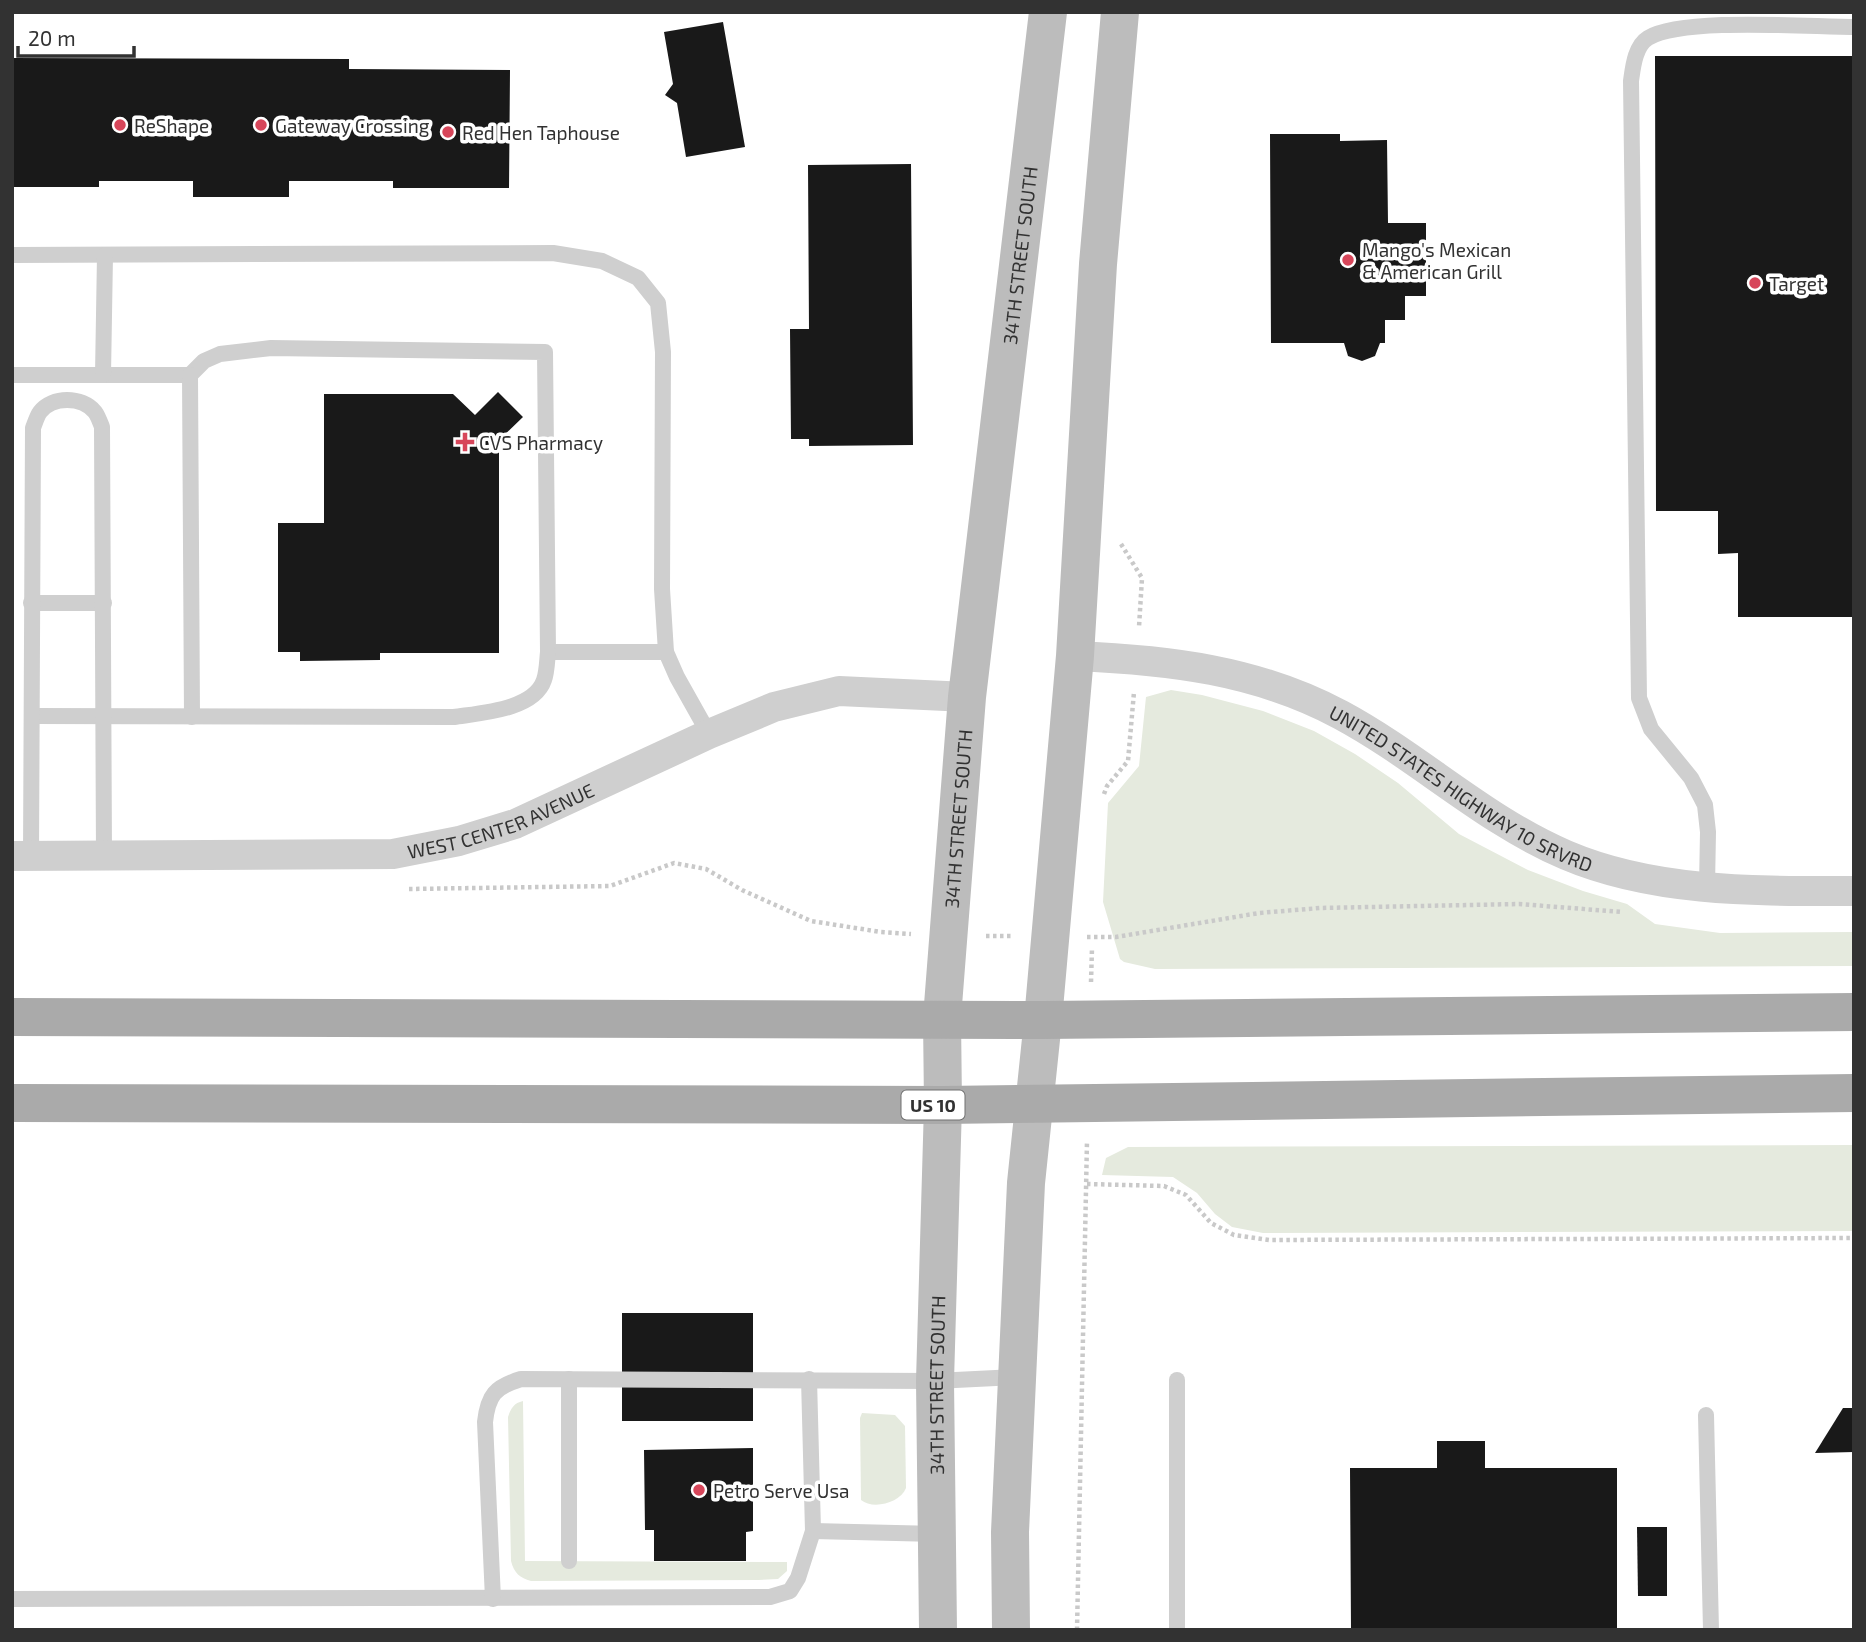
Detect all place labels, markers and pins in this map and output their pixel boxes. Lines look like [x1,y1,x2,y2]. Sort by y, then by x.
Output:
place label: ReShape [134,114,209,137]
place label: Gateway Crossing [275,114,430,137]
marker: ReShape [112,117,128,133]
marker: Gateway Crossing [253,117,269,133]
place label: Red Hen Taphouse [462,121,620,144]
marker: Red Hen Taphouse [440,124,456,140]
place label: Mango's Mexican & American Grill [1362,238,1511,283]
marker: Mango's Mexican & American Grill [1340,252,1356,268]
place label: Target [1769,272,1824,295]
marker: Target [1747,275,1763,291]
place label: CVS Pharmacy [479,431,603,454]
marker: CVS Pharmacy [457,434,473,450]
place label: Petro Serve Usa [713,1479,850,1502]
marker: Petro Serve Usa [691,1482,707,1498]

